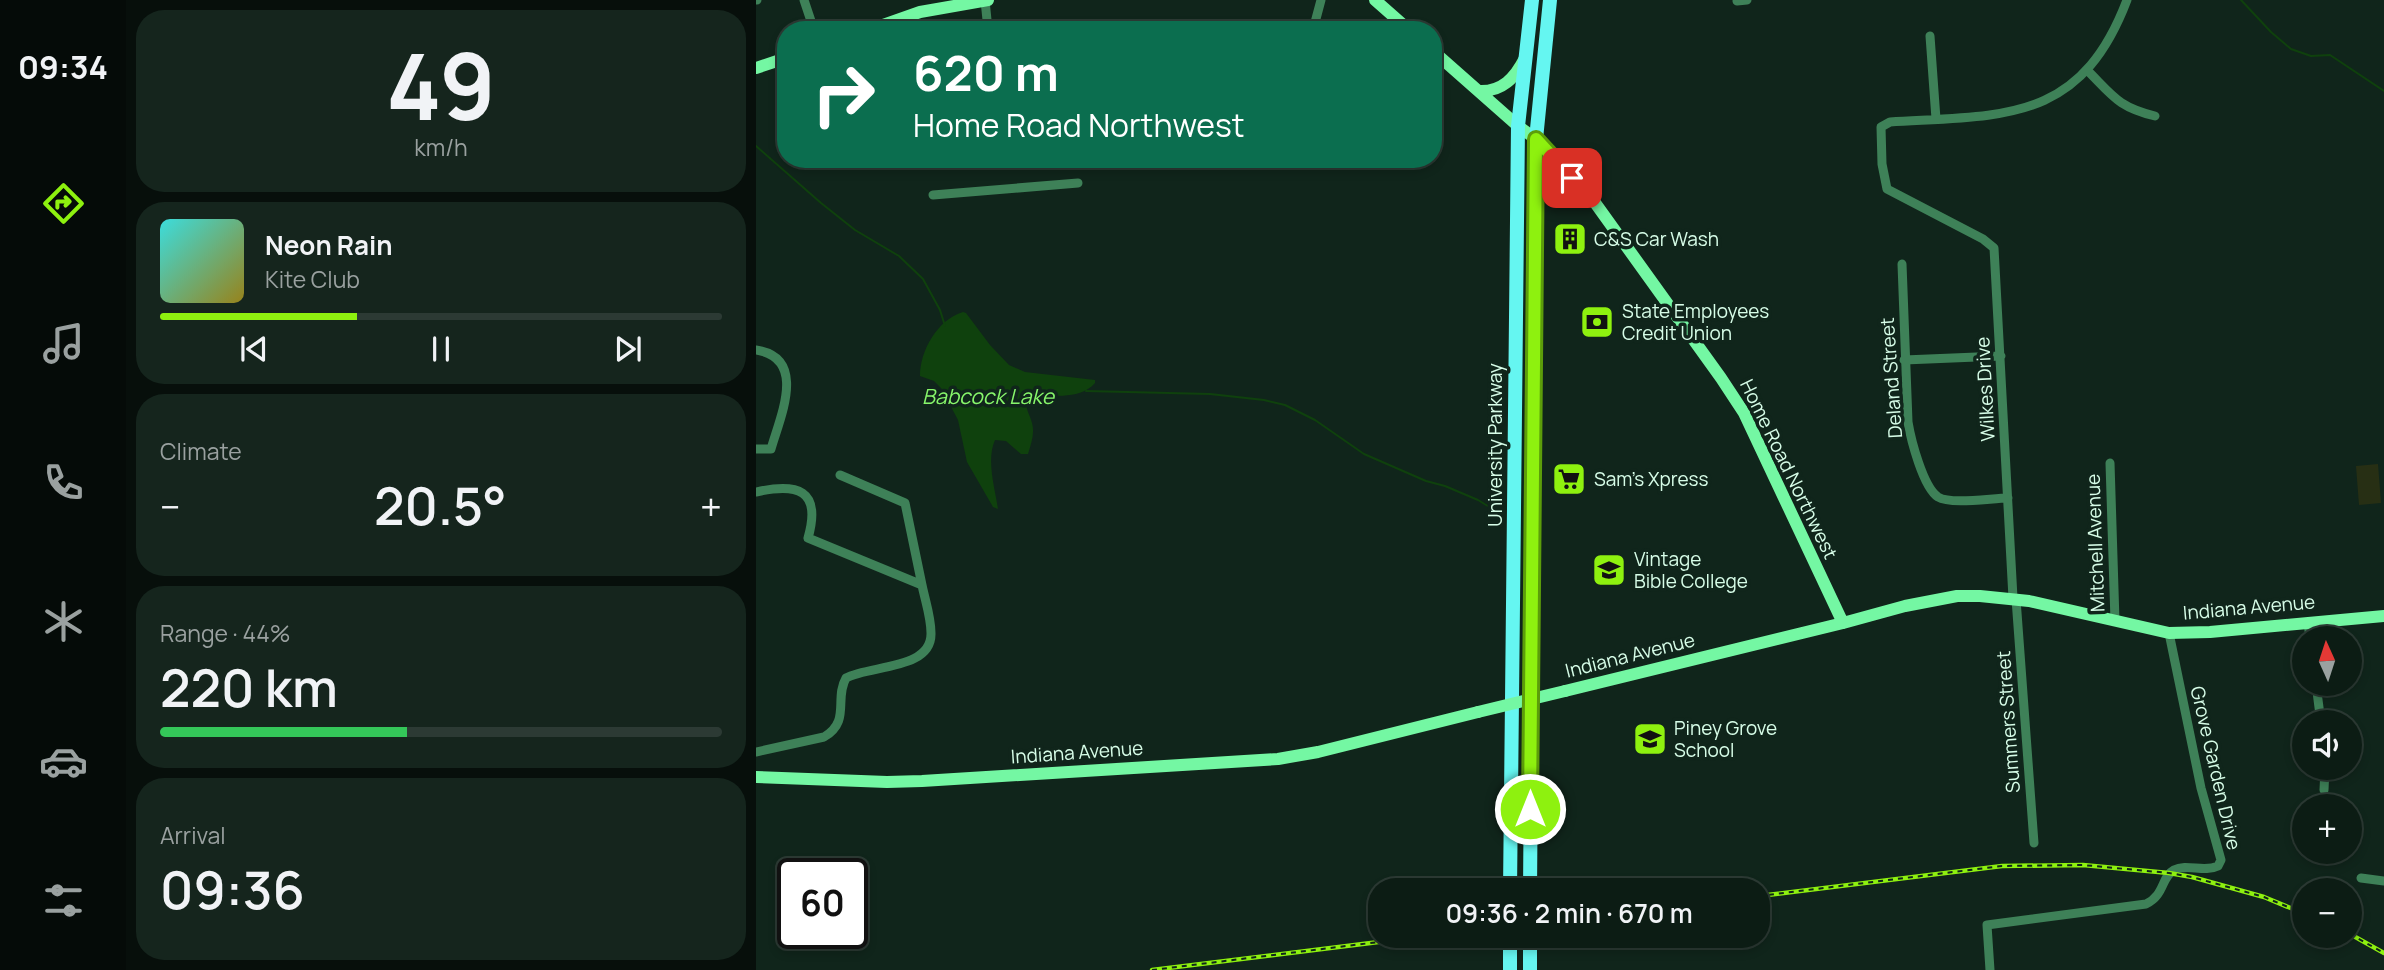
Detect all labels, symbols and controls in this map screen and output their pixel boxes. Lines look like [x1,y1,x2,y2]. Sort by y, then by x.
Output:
text: 49 [386,23,496,147]
text: 620 m [913,39,1059,106]
text: 09:34 [18,45,108,89]
icon: right [798,49,889,140]
text: Home Road Northwest [913,103,1245,147]
text: km/h [414,131,468,163]
pin [1542,148,1602,208]
icon: arrive [1553,159,1591,197]
icon: directions [39,179,88,228]
building icon: C&S Car Wash [1551,220,1589,258]
place label: C&S Car Wash [1594,226,1719,252]
text: Neon Rain [265,227,393,263]
text: Kite Club [265,263,360,295]
place label: State Employees Credit Union [1622,298,1769,346]
bank icon: State Employees Credit Union [1578,303,1616,341]
street label: Deland Street [1874,317,1908,439]
icon: music [39,319,88,368]
icon: previous [235,330,273,368]
icon: pause [422,330,460,368]
icon: next [609,330,647,368]
street label: Wilkes Drive [1969,336,2001,442]
street label: University Parkway [1482,363,1508,527]
street label: Home Road Northwest [1734,375,1844,563]
water label: Babcock Lake [922,382,1056,410]
text: Climate [160,435,242,467]
icon: phone [39,458,88,507]
supermarket icon: Sam's Xpress [1550,460,1588,498]
place label: Sam's Xpress [1594,466,1709,492]
text: 20.5° [374,470,507,541]
street label: Mitchell Avenue [2080,473,2110,613]
text: − [160,480,181,532]
text: + [700,480,722,532]
place label: Vintage Bible College [1634,546,1748,594]
school or university icon: Vintage Bible College [1590,551,1628,589]
street label: Indiana Avenue [2182,588,2316,626]
icon: climate [39,597,88,646]
text: Range · 44% [160,617,291,649]
street label: Indiana Avenue [1563,626,1697,684]
north arrow [2292,626,2362,696]
map controls [2292,626,2362,948]
street label: Summers Street [1990,650,2026,794]
text: 220 km [160,652,338,723]
street label: Grove Garden Drive [2185,684,2247,852]
button: sound [2292,710,2362,780]
place label: Piney Grove School [1674,715,1777,763]
school or university icon: Piney Grove School [1631,720,1669,758]
street label: Indiana Avenue [1010,734,1144,770]
icon: car [39,737,88,786]
position arrow [1493,772,1567,846]
button: + [2292,794,2362,864]
text: Arrival [160,819,226,851]
text: 09:36 [160,854,305,925]
speed limit sign: 60 [777,858,868,949]
icon: filters [39,876,88,925]
button: − [2292,878,2362,948]
text: 09:36 · 2 min · 670 m [1445,895,1693,931]

